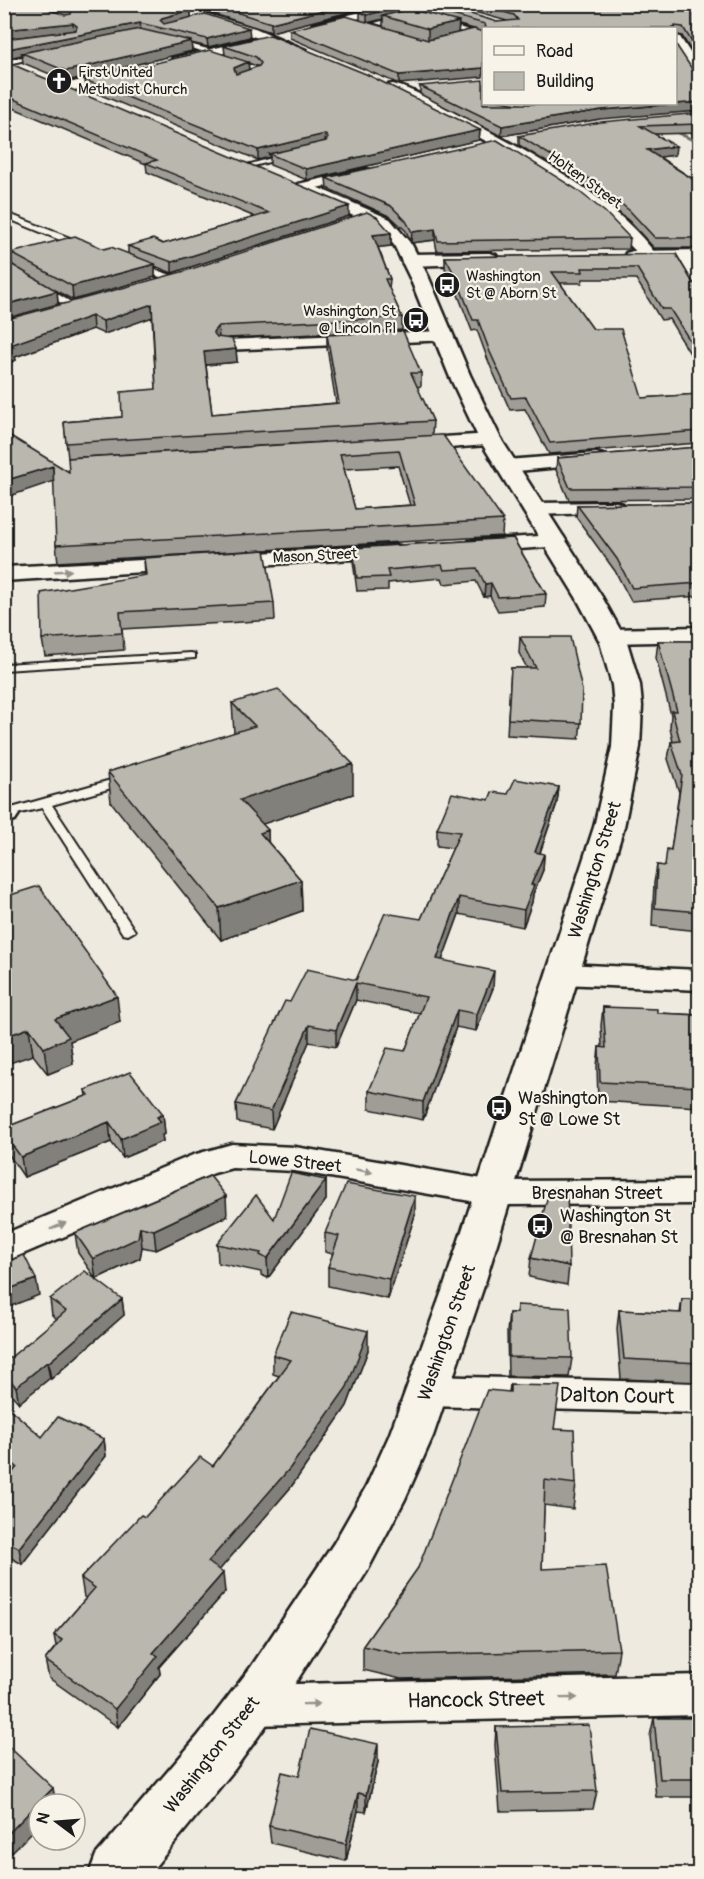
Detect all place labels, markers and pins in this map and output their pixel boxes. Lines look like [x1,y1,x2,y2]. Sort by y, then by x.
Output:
place label: First United Methodist Church [78,63,187,99]
church icon: First United Methodist Church [44,66,74,96]
place label: Washington St @ Aborn St [466,267,557,303]
bus stop icon: Washington St @ Aborn St [432,270,462,300]
place label: Washington St @ Lincoln Pl [303,302,397,338]
bus stop icon: Washington St @ Lincoln Pl [401,305,431,335]
place label: Washington St @ Lowe St [518,1087,621,1131]
bus stop icon: Washington St @ Lowe St [484,1093,514,1123]
place label: Washington St @ Bresnahan St [560,1205,679,1249]
bus stop icon: Washington St @ Bresnahan St [525,1211,555,1241]

